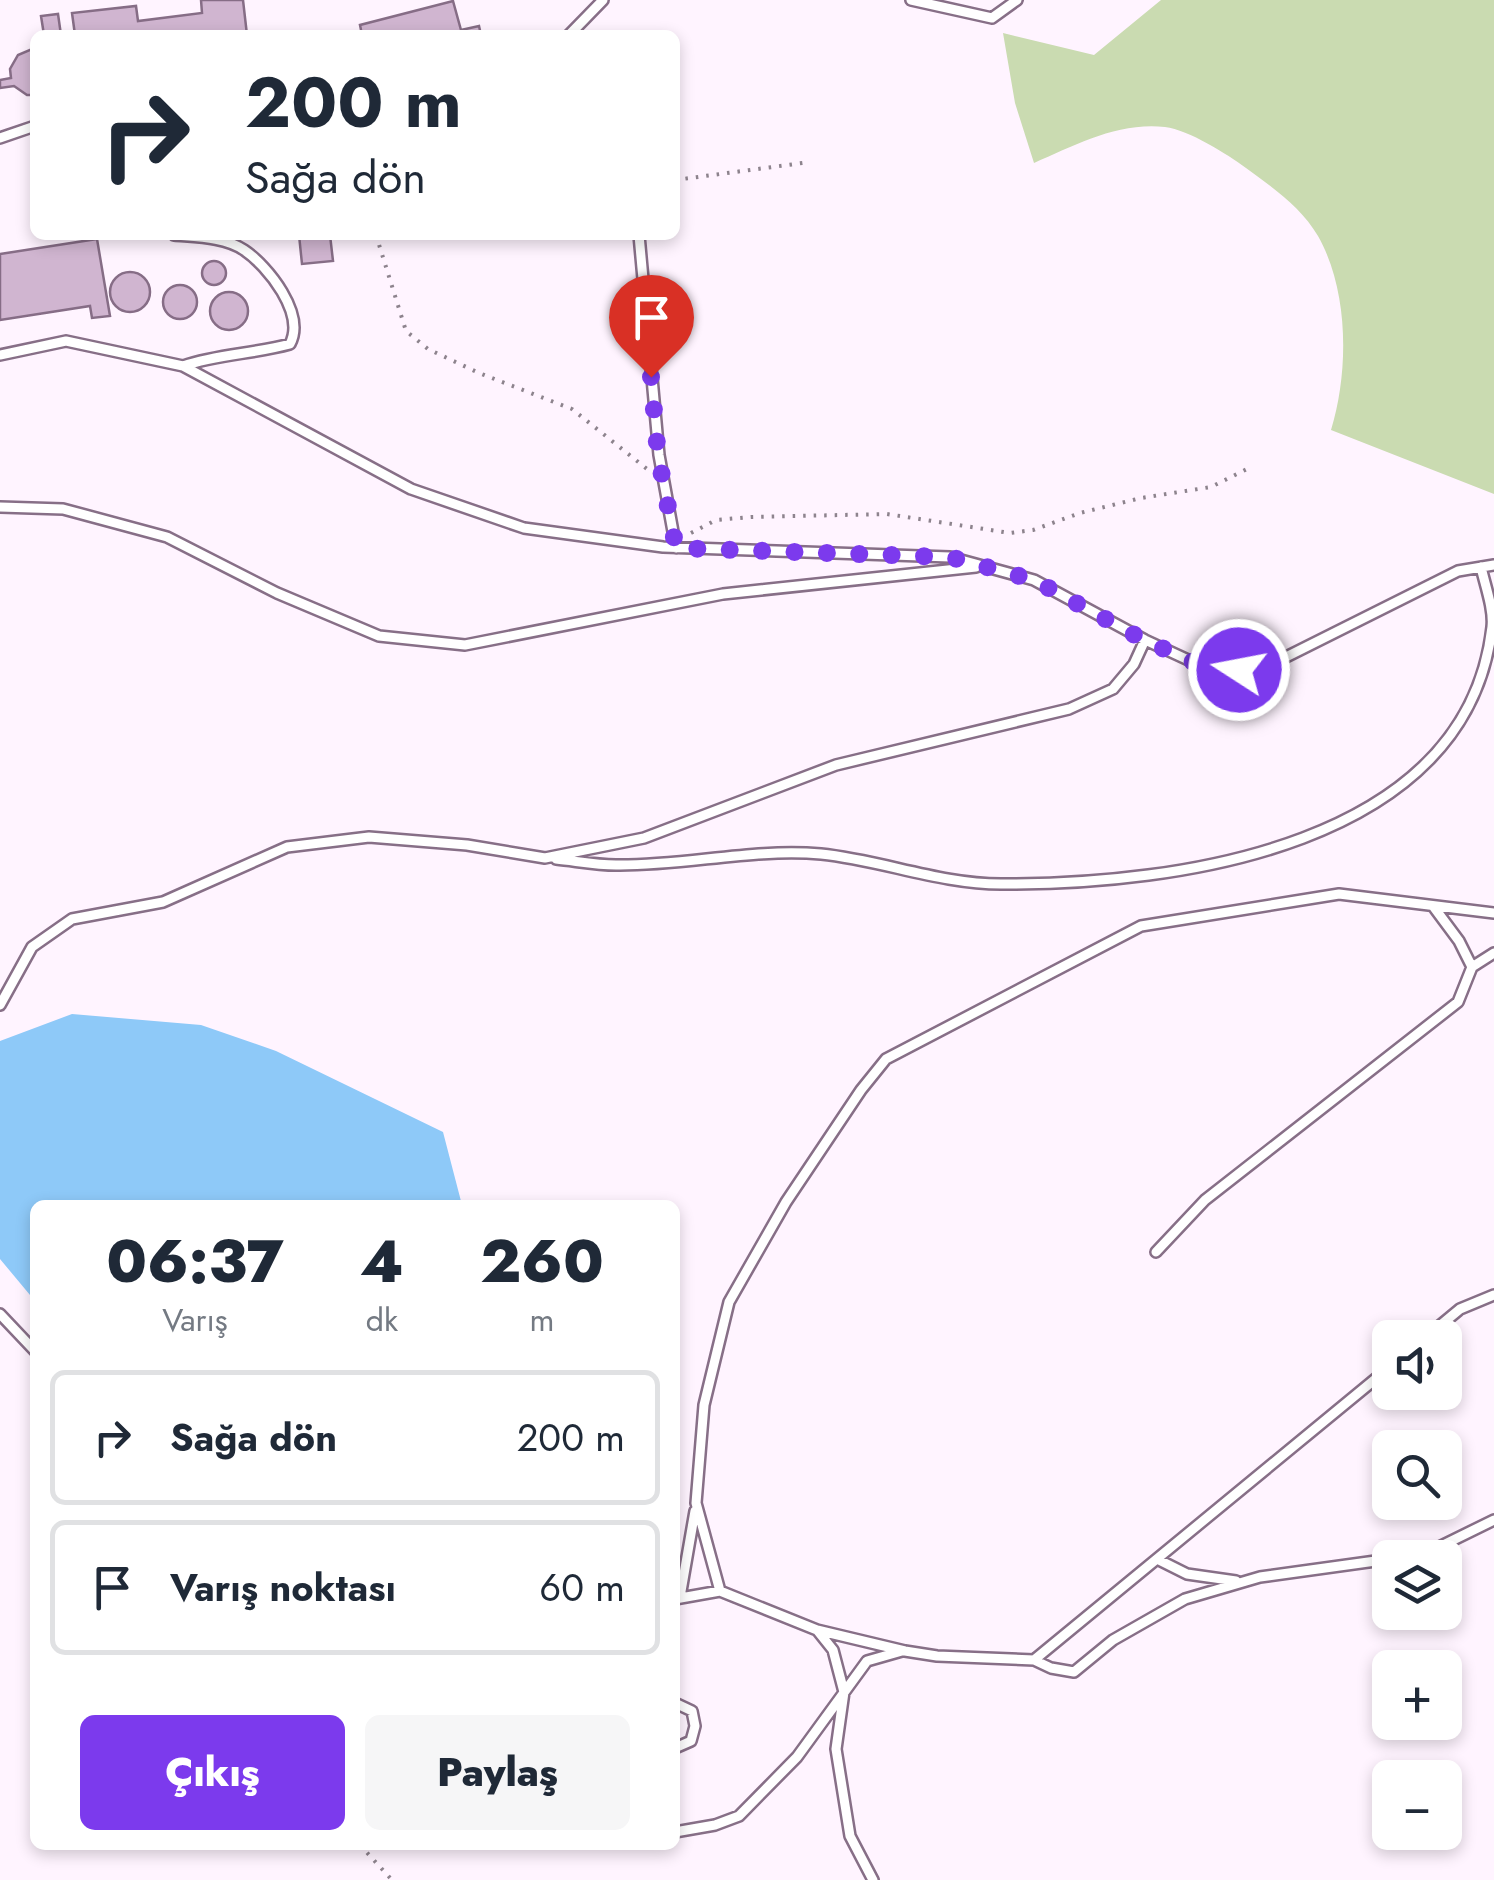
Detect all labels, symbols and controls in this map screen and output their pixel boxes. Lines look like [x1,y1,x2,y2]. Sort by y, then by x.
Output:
text: 200 m [245,52,462,153]
icon: right [80,70,210,200]
text: Sağa dön [245,145,426,210]
pin [609,275,694,378]
icon: arrive [624,290,679,345]
position arrow [1187,618,1291,722]
text: 06:37 [106,1218,284,1305]
text: 4 [360,1218,404,1305]
text: 260 [480,1218,604,1305]
text: Varış [162,1297,228,1343]
text: dk [366,1297,398,1343]
text: m [529,1297,554,1343]
map controls [1372,1320,1462,1850]
button: sound [1372,1320,1462,1410]
icon: right [85,1410,140,1465]
text: Sağa dön [170,1410,337,1465]
text: 200 m [517,1410,625,1465]
button: search [1372,1430,1462,1520]
button: layers [1372,1540,1462,1630]
icon: arrive [85,1560,140,1615]
text: Varış noktası [170,1560,396,1615]
text: 60 m [539,1560,625,1615]
button: + [1372,1650,1462,1740]
button: Çıkış [80,1715,345,1830]
button: Paylaş [365,1715,630,1830]
button: − [1372,1760,1462,1850]

